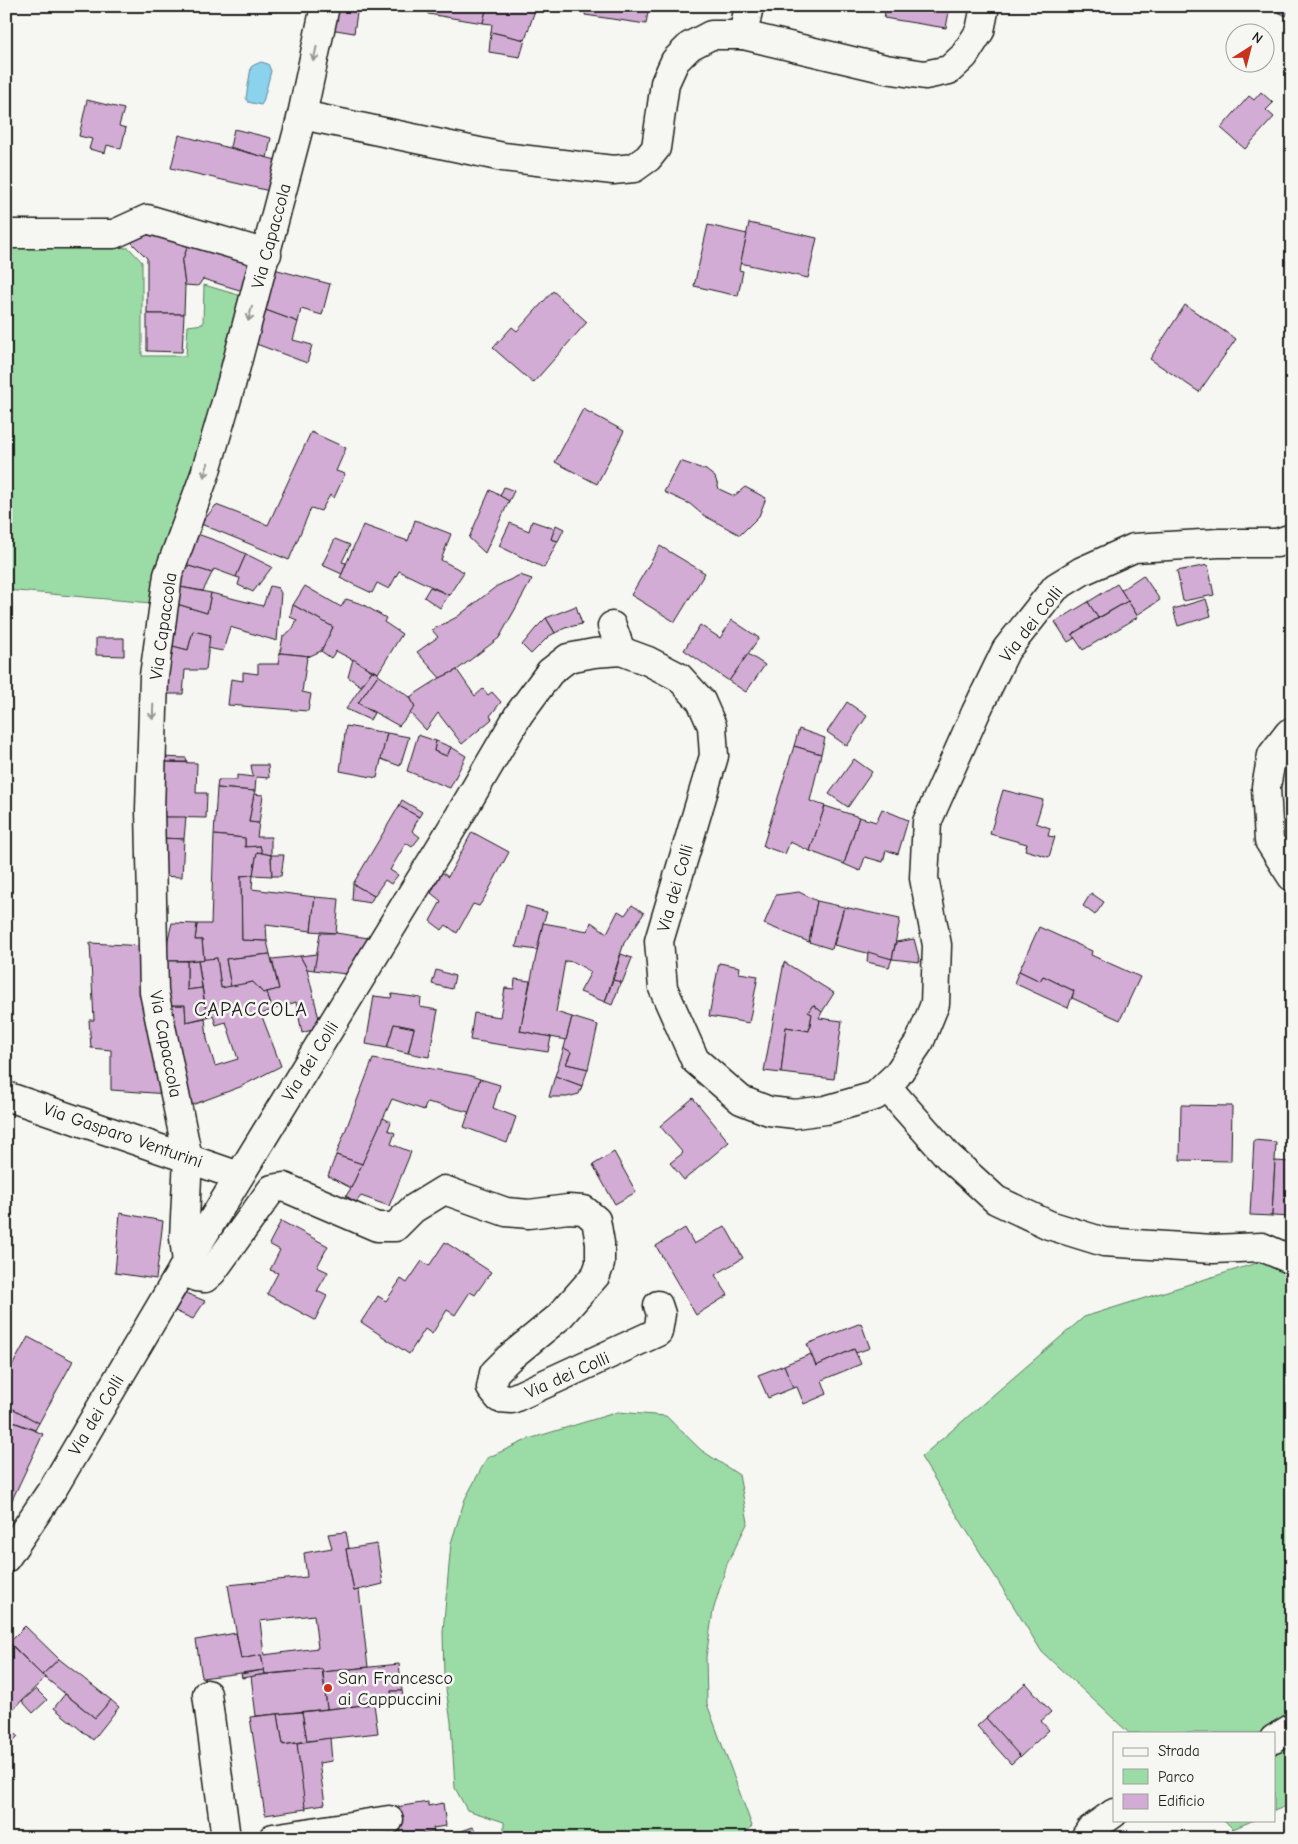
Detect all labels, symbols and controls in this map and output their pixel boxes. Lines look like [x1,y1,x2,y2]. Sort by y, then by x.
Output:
north arrow [1226,22,1276,72]
text: N [1249,28,1266,47]
one-way arrow [310,46,319,62]
street label: Via Capaccola [247,181,296,291]
one-way arrow [245,305,255,321]
one-way arrow [200,461,210,477]
street label: Via Capaccola [146,571,181,681]
street label: Via dei Colli [995,582,1067,666]
one-way arrow [148,704,158,720]
street label: Via dei Colli [653,842,698,934]
street label: Via Capaccola [145,989,186,1099]
district label: CAPACCOLA [194,998,308,1021]
street label: Via dei Colli [278,1017,343,1105]
street label: Via Gasparo Venturini [40,1098,205,1173]
street label: Via dei Colli [522,1348,613,1403]
street label: Via dei Colli [64,1371,129,1459]
place label: San Francesco ai Cappuccini [338,1668,453,1710]
marker: San Francesco ai Cappuccini [322,1682,334,1694]
legend [1113,1732,1276,1822]
text: Strada [1158,1742,1200,1760]
text: Parco [1158,1768,1194,1786]
text: Edificio [1158,1792,1205,1810]

